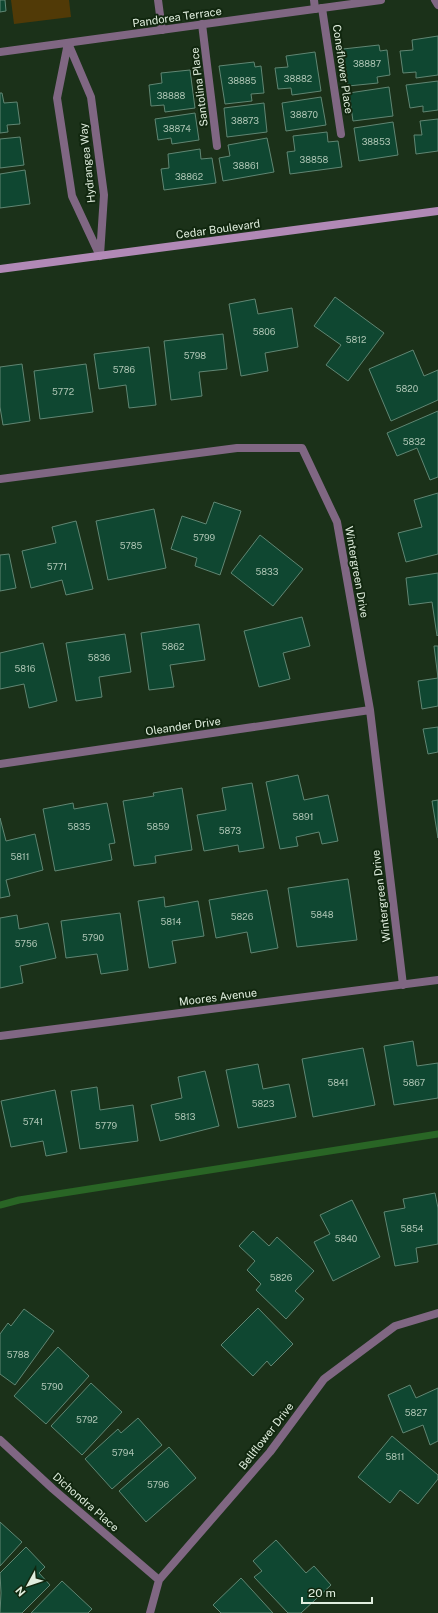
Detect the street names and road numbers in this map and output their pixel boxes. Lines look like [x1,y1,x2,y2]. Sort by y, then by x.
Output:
street label: Pandorea Terrace [132,5,222,29]
street label: Coneflower Place [331,24,355,114]
street label: Santolina Place [188,47,210,127]
street label: Hydrangea Way [77,122,97,204]
street label: Cedar Boulevard [175,217,261,241]
street label: Wintergreen Drive [343,525,371,619]
street label: Oleander Drive [145,715,221,737]
street label: Wintergreen Drive [369,849,393,943]
street label: Moores Avenue [178,986,258,1008]
street label: Bellflower Drive [236,1400,296,1472]
street label: Dichondra Place [51,1470,121,1534]

